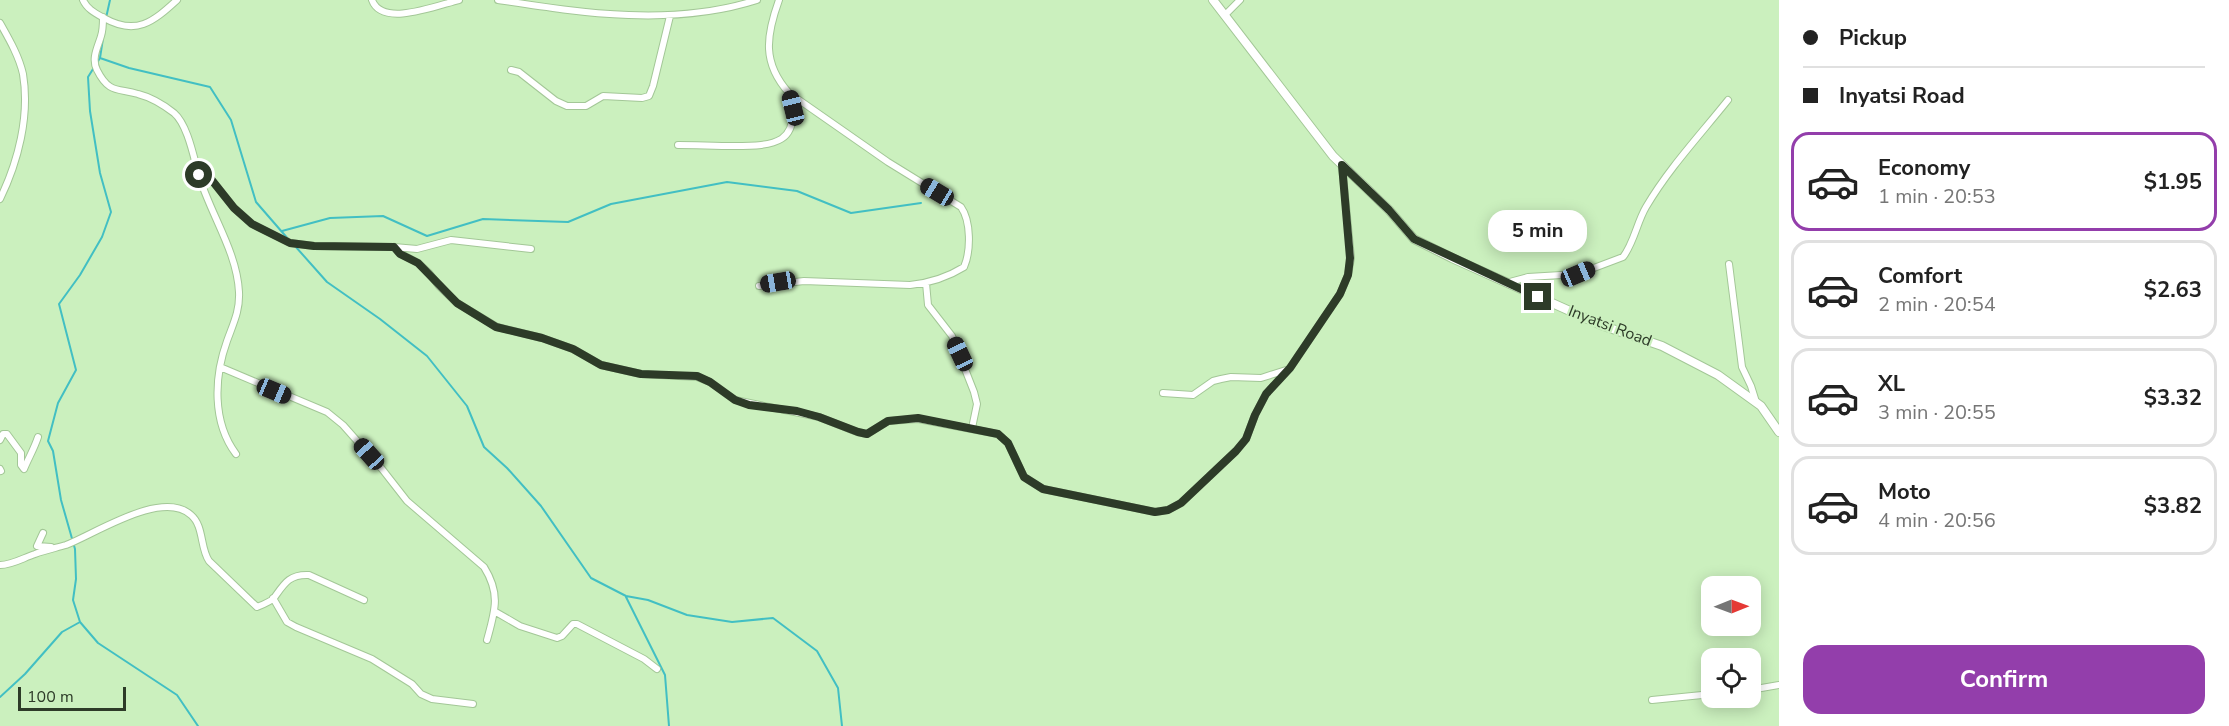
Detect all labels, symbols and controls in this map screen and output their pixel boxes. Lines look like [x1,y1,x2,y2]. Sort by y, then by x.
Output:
text: Pickup [1839,23,1907,53]
text: Inyatsi Road [1839,81,1965,111]
car [780,88,806,128]
text: Economy [1878,153,1970,183]
icon: car [1806,155,1860,209]
route start [185,161,212,188]
text: $1.95 [2144,167,2202,197]
car [917,175,957,209]
text: 1 min · 20:53 [1878,183,1996,210]
callout: 5 min [1488,210,1588,252]
text: 5 min [1512,217,1563,244]
car [1558,259,1598,289]
text: Comfort [1878,261,1962,291]
icon: car [1806,263,1860,317]
car [759,270,797,294]
text: $2.63 [2144,275,2202,305]
route end [1524,283,1551,310]
text: 2 min · 20:54 [1878,291,1996,318]
street label: Inyatsi Road [1565,300,1655,352]
car [944,334,976,374]
text: XL [1878,369,1905,399]
icon: car [1806,371,1860,425]
car [254,376,294,406]
text: $3.32 [2144,383,2202,413]
text: 3 min · 20:55 [1878,399,1996,426]
car [350,435,388,473]
text: Moto [1878,477,1931,507]
icon: car [1806,479,1860,533]
text: $3.82 [2144,491,2202,521]
text: 4 min · 20:56 [1878,507,1996,534]
north arrow [1701,576,1761,636]
map controls [1701,576,1761,708]
button: Confirm [1803,645,2205,714]
button: locate [1701,648,1761,708]
scale bar [18,684,126,712]
text: 100 m [27,686,74,708]

